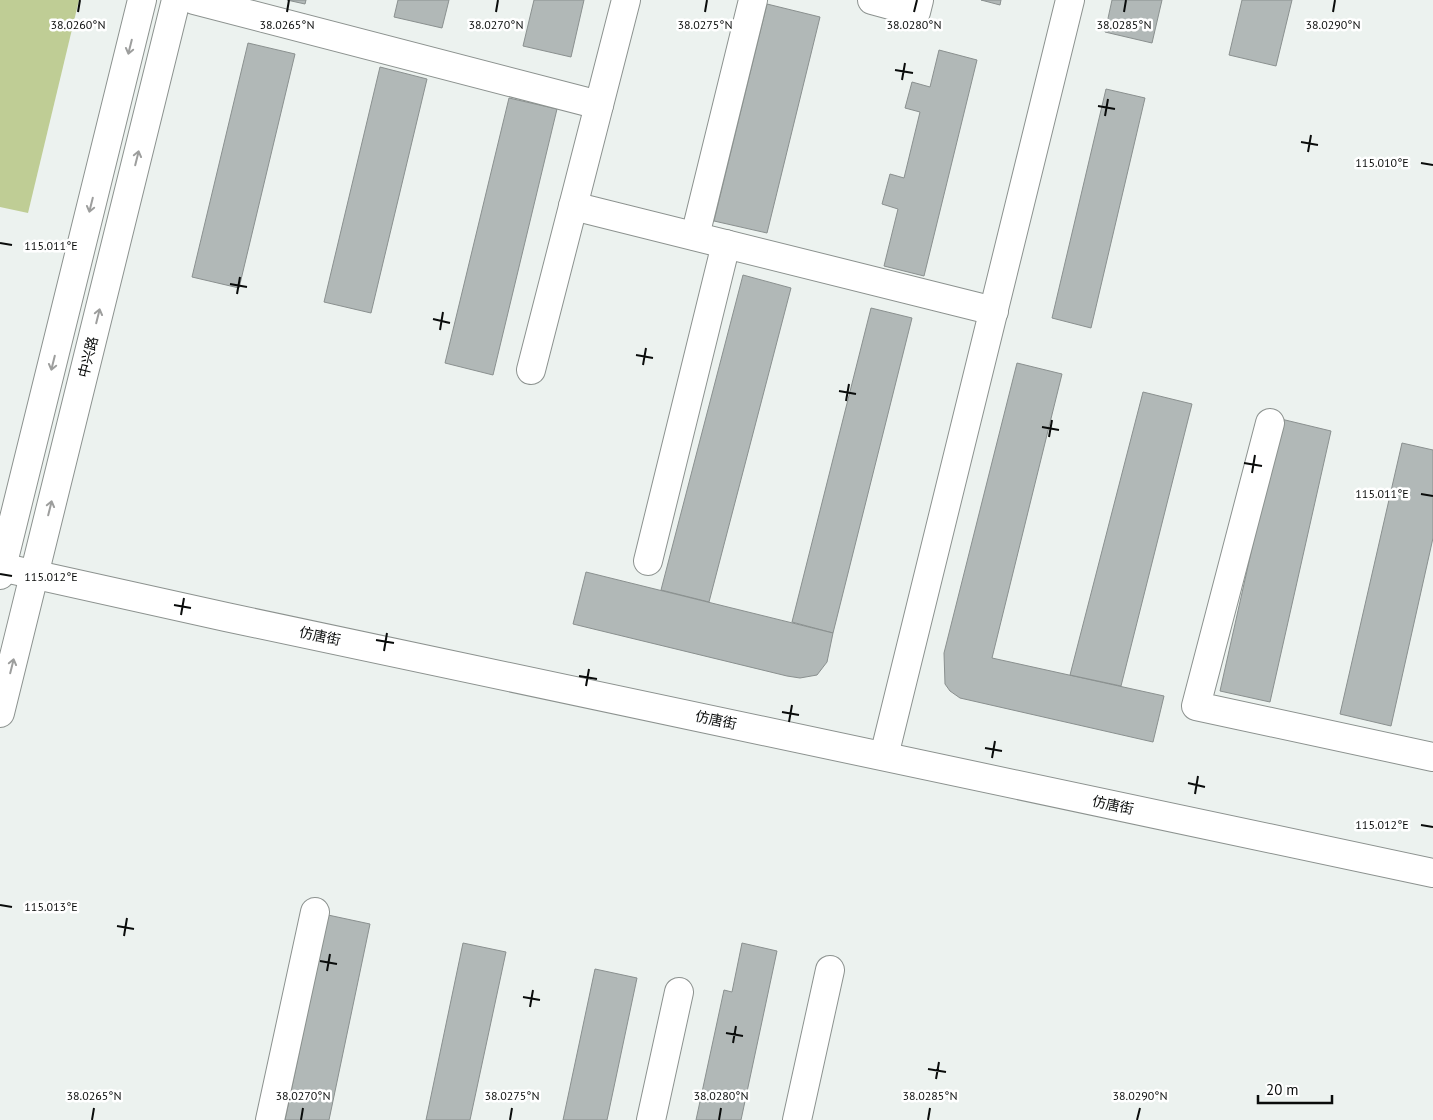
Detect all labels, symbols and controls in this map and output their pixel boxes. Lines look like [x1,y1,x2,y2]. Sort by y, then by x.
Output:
text: 38.0260°N [51,17,105,32]
text: 38.0265°N [260,17,314,32]
text: 38.0270°N [469,17,523,32]
text: 38.0275°N [678,17,732,32]
text: 38.0280°N [887,17,941,32]
text: 38.0285°N [1097,17,1151,32]
text: 38.0290°N [1306,17,1360,32]
one-way arrow [125,39,134,55]
one-way arrow [133,151,142,167]
text: 115.010°E [1355,155,1409,170]
one-way arrow [86,197,96,213]
text: 115.011°E [24,238,78,253]
one-way arrow [94,309,103,325]
street label: 中兴路 [74,334,102,380]
one-way arrow [47,354,57,370]
text: 115.011°E [1355,486,1409,501]
one-way arrow [46,500,55,516]
text: 115.012°E [24,569,78,584]
street label: 仿唐街 [298,623,342,649]
one-way arrow [8,658,17,674]
street label: 仿唐街 [694,707,738,733]
street label: 仿唐街 [1091,792,1135,818]
text: 115.012°E [1355,817,1409,832]
text: 115.013°E [24,899,78,914]
scale bar [1258,1072,1332,1104]
text: 20 m [1266,1080,1299,1099]
text: 38.0265°N [67,1088,121,1103]
text: 38.0270°N [276,1088,330,1103]
text: 38.0275°N [485,1088,539,1103]
text: 38.0280°N [694,1088,748,1103]
text: 38.0285°N [903,1088,957,1103]
text: 38.0290°N [1113,1088,1167,1103]

